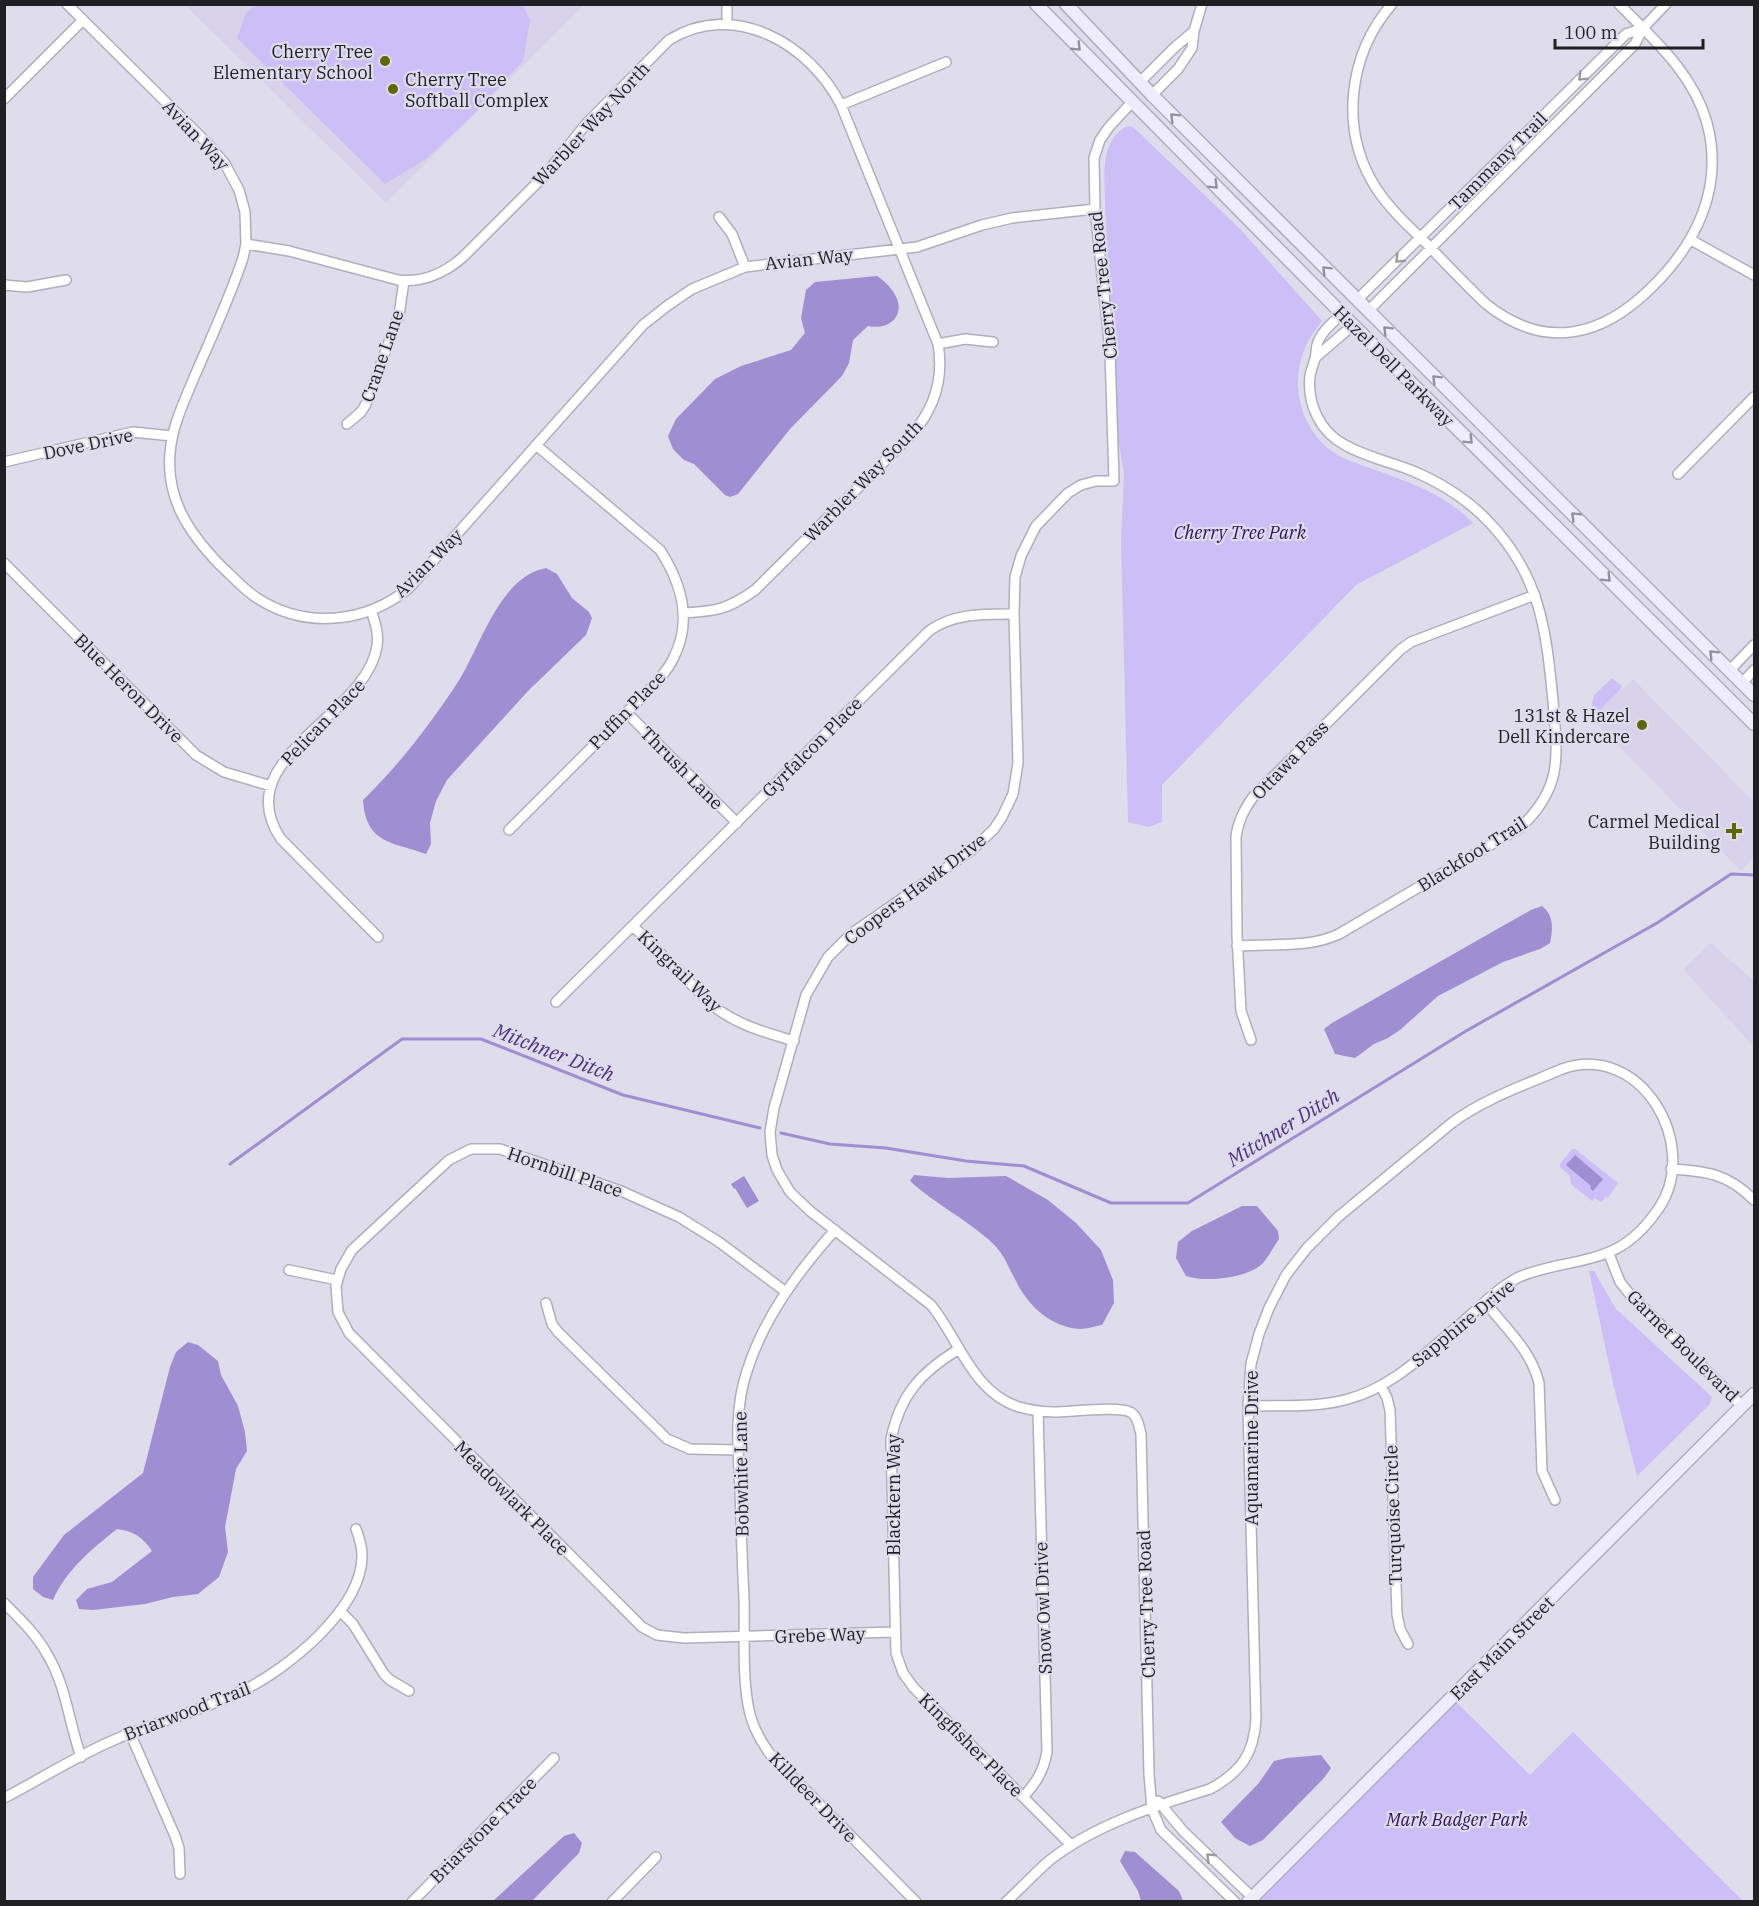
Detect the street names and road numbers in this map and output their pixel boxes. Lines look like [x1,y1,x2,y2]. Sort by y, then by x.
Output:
street label: Warbler Way North [527,57,655,191]
street label: Avian Way [157,95,235,175]
street label: Tammany Trail [1444,107,1552,215]
street label: Cherry Tree Road [1084,210,1122,360]
street label: Avian Way [764,243,854,275]
street label: Hazel Dell Parkway [1329,301,1460,432]
street label: Crane Lane [355,307,409,405]
street label: Warbler Way South [799,415,927,547]
street label: Dove Drive [41,423,135,465]
street label: Avian Way [389,523,468,602]
street label: Blue Heron Drive [69,628,189,748]
street label: Puffin Place [584,666,670,754]
street label: Pelican Place [276,674,370,770]
street label: Gyrfalcon Place [757,692,867,802]
street label: Ottawa Pass [1247,716,1333,804]
street label: Thrush Lane [636,722,728,814]
street label: Blackfoot Trail [1413,811,1531,897]
street label: Coopers Hawk Drive [839,828,991,950]
street label: Kingrail Way [633,925,727,1017]
street label: Hornbill Place [504,1142,626,1202]
street label: Sapphire Drive [1407,1274,1519,1372]
street label: Garnet Boulevard [1622,1285,1744,1407]
street label: Aquamarine Drive [1240,1370,1263,1526]
street label: Bobwhite Lane [728,1411,754,1537]
street label: Blacktern Way [882,1434,905,1556]
street label: Meadowlark Place [450,1436,574,1560]
street label: Turquoise Circle [1379,1444,1407,1586]
street label: Cherry Tree Road [1132,1529,1160,1679]
street label: Snow Owl Drive [1029,1541,1057,1675]
street label: East Main Street [1445,1591,1559,1705]
street label: Grebe Way [774,1622,866,1648]
street label: Briarwood Trail [120,1676,254,1746]
street label: Kingfisher Place [914,1688,1028,1802]
street label: Killdeer Drive [764,1747,862,1847]
street label: Briarstone Trace [425,1772,541,1888]

